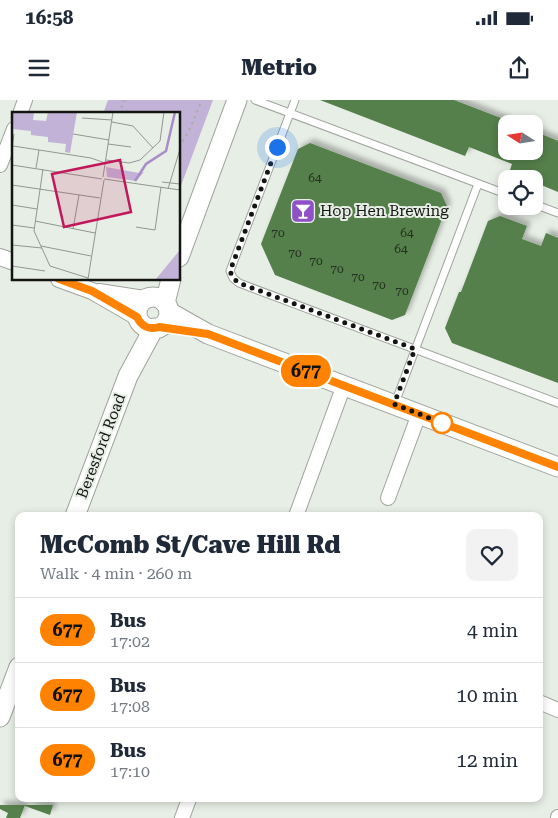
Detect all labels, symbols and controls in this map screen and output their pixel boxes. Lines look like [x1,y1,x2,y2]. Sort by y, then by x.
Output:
text: 16:58 [25,6,74,29]
icon: menu [25,54,53,82]
icon: share [505,54,533,82]
text: Metrio [241,55,317,80]
inset map [12,112,180,280]
north arrow [498,115,542,160]
map controls [498,115,543,215]
your location [265,135,290,160]
button: locate [498,170,543,215]
house number: 64 [308,171,322,185]
bar icon: Hop Hen Brewing [290,198,316,224]
place label: Hop Hen Brewing [320,202,449,220]
house number: 70 [271,226,285,240]
house number: 64 [400,226,414,240]
house number: 64 [394,242,408,256]
house number: 70 [288,246,302,260]
house number: 70 [309,254,323,268]
house number: 70 [330,262,344,276]
house number: 70 [351,270,365,284]
house number: 70 [372,278,386,292]
house number: 70 [395,284,409,298]
line badge: 677 [277,355,335,387]
text: 677 [291,360,321,381]
street label: Beresford Road [73,391,129,501]
unlabelled marker [431,412,453,434]
button: heart [466,529,518,581]
text: McComb St/Cave Hill Rd [40,531,340,559]
text: Walk · 4 min · 260 m [40,564,192,583]
text: Bus [110,609,146,632]
text: 677 [52,619,83,640]
text: 4 min [467,619,518,642]
text: 17:02 [110,632,150,651]
text: Bus [110,674,146,697]
text: 677 [52,684,83,705]
text: 10 min [456,684,518,707]
text: 17:08 [110,697,150,716]
text: Bus [110,739,146,762]
text: 677 [52,749,83,770]
text: 12 min [456,749,518,772]
text: 17:10 [110,762,150,781]

